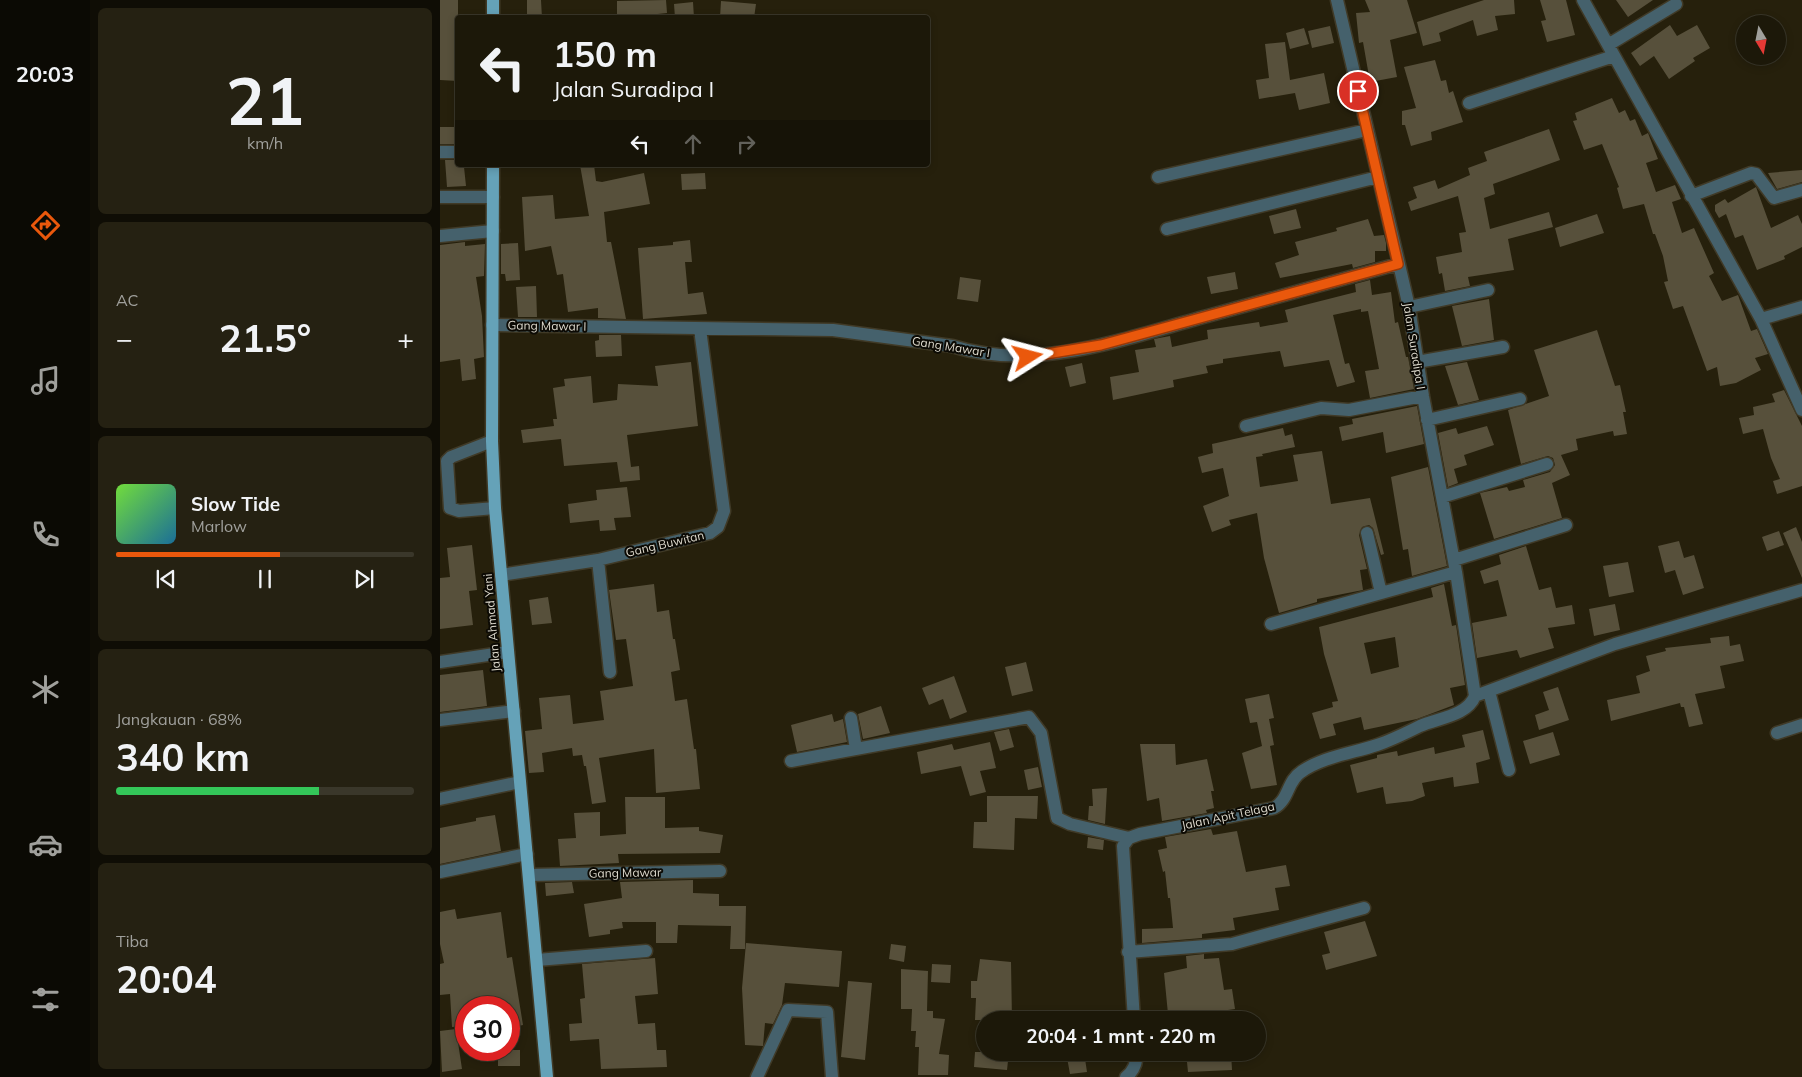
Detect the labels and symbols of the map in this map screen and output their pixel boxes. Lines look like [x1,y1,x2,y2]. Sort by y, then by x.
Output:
north arrow [1736,15,1786,65]
pin [1337,70,1379,112]
street label: Jalan Suradipa I [1400,301,1429,391]
street label: Gang Mawar I [507,317,587,334]
position arrow [1001,330,1053,382]
street label: Gang Mawar I [911,333,991,360]
street label: Gang Buwitan [624,527,706,560]
street label: Jalan Ahmad Yani [480,573,503,673]
street label: Jalan Apit Telaga [1180,798,1276,833]
street label: Gang Mawar [589,864,662,881]
speed limit sign: 30 [455,996,520,1061]

